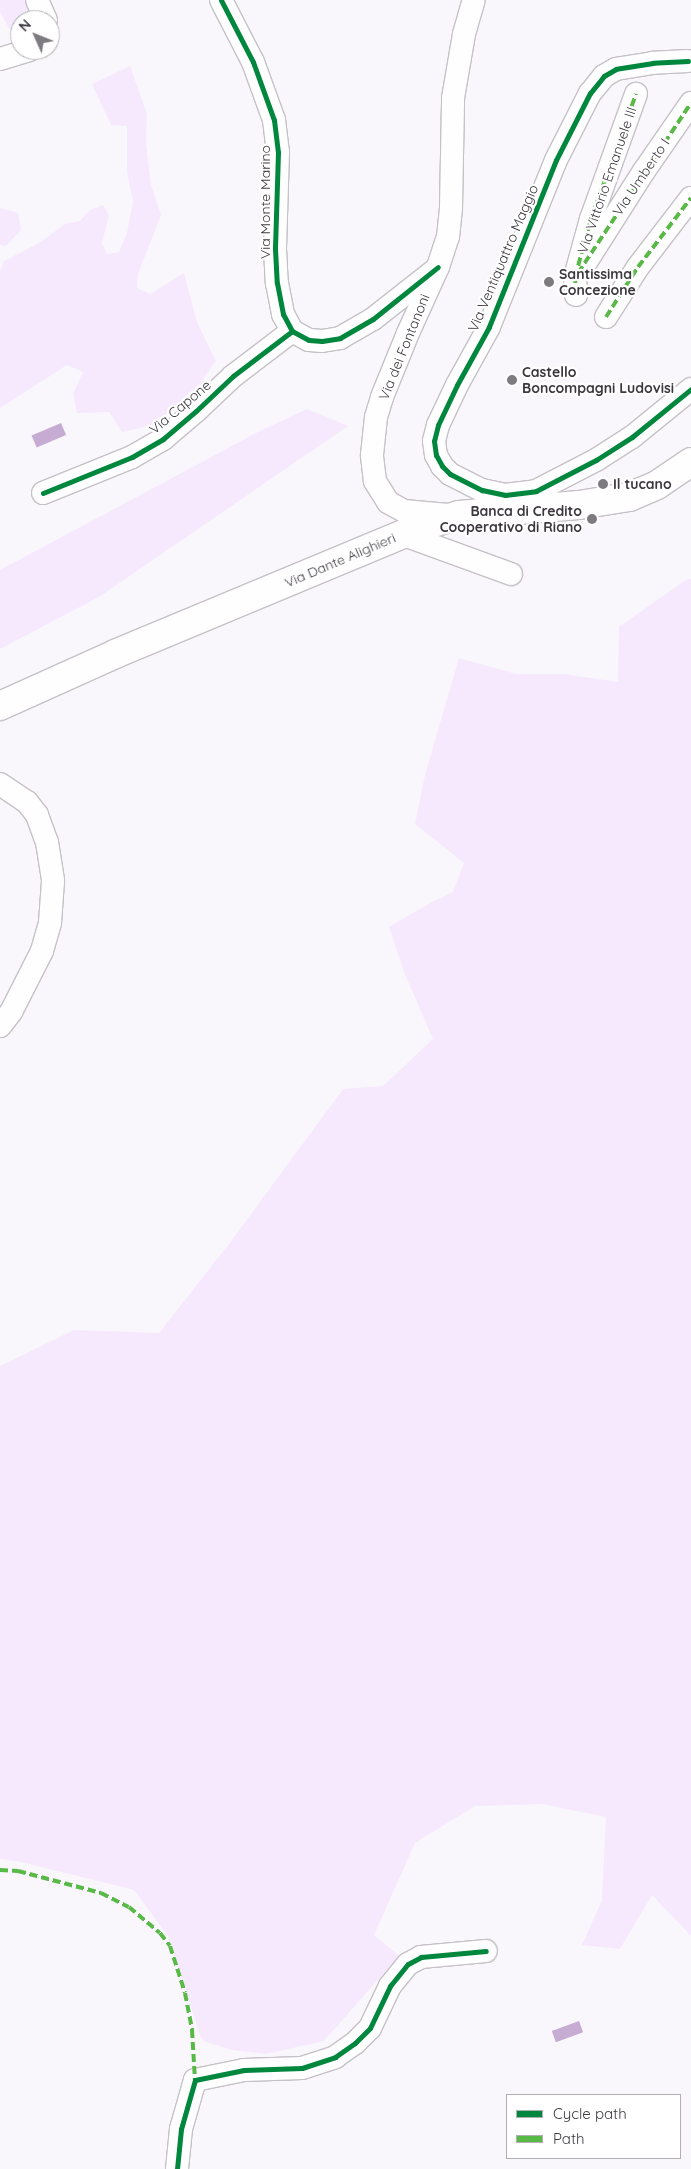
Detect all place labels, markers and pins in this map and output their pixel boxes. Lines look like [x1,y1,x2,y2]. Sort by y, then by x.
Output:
place label: Santissima Concezione [559,266,636,298]
marker: Santissima Concezione [543,276,555,288]
place label: Castello Boncompagni Ludovisi [522,364,674,397]
marker: Castello Boncompagni Ludovisi [506,374,518,386]
place label: Il tucano [613,476,672,492]
marker: Il tucano [597,478,609,490]
place label: Banca di Credito Cooperativo di Riano [440,503,582,536]
marker: Banca di Credito Cooperativo di Riano [586,513,598,525]

